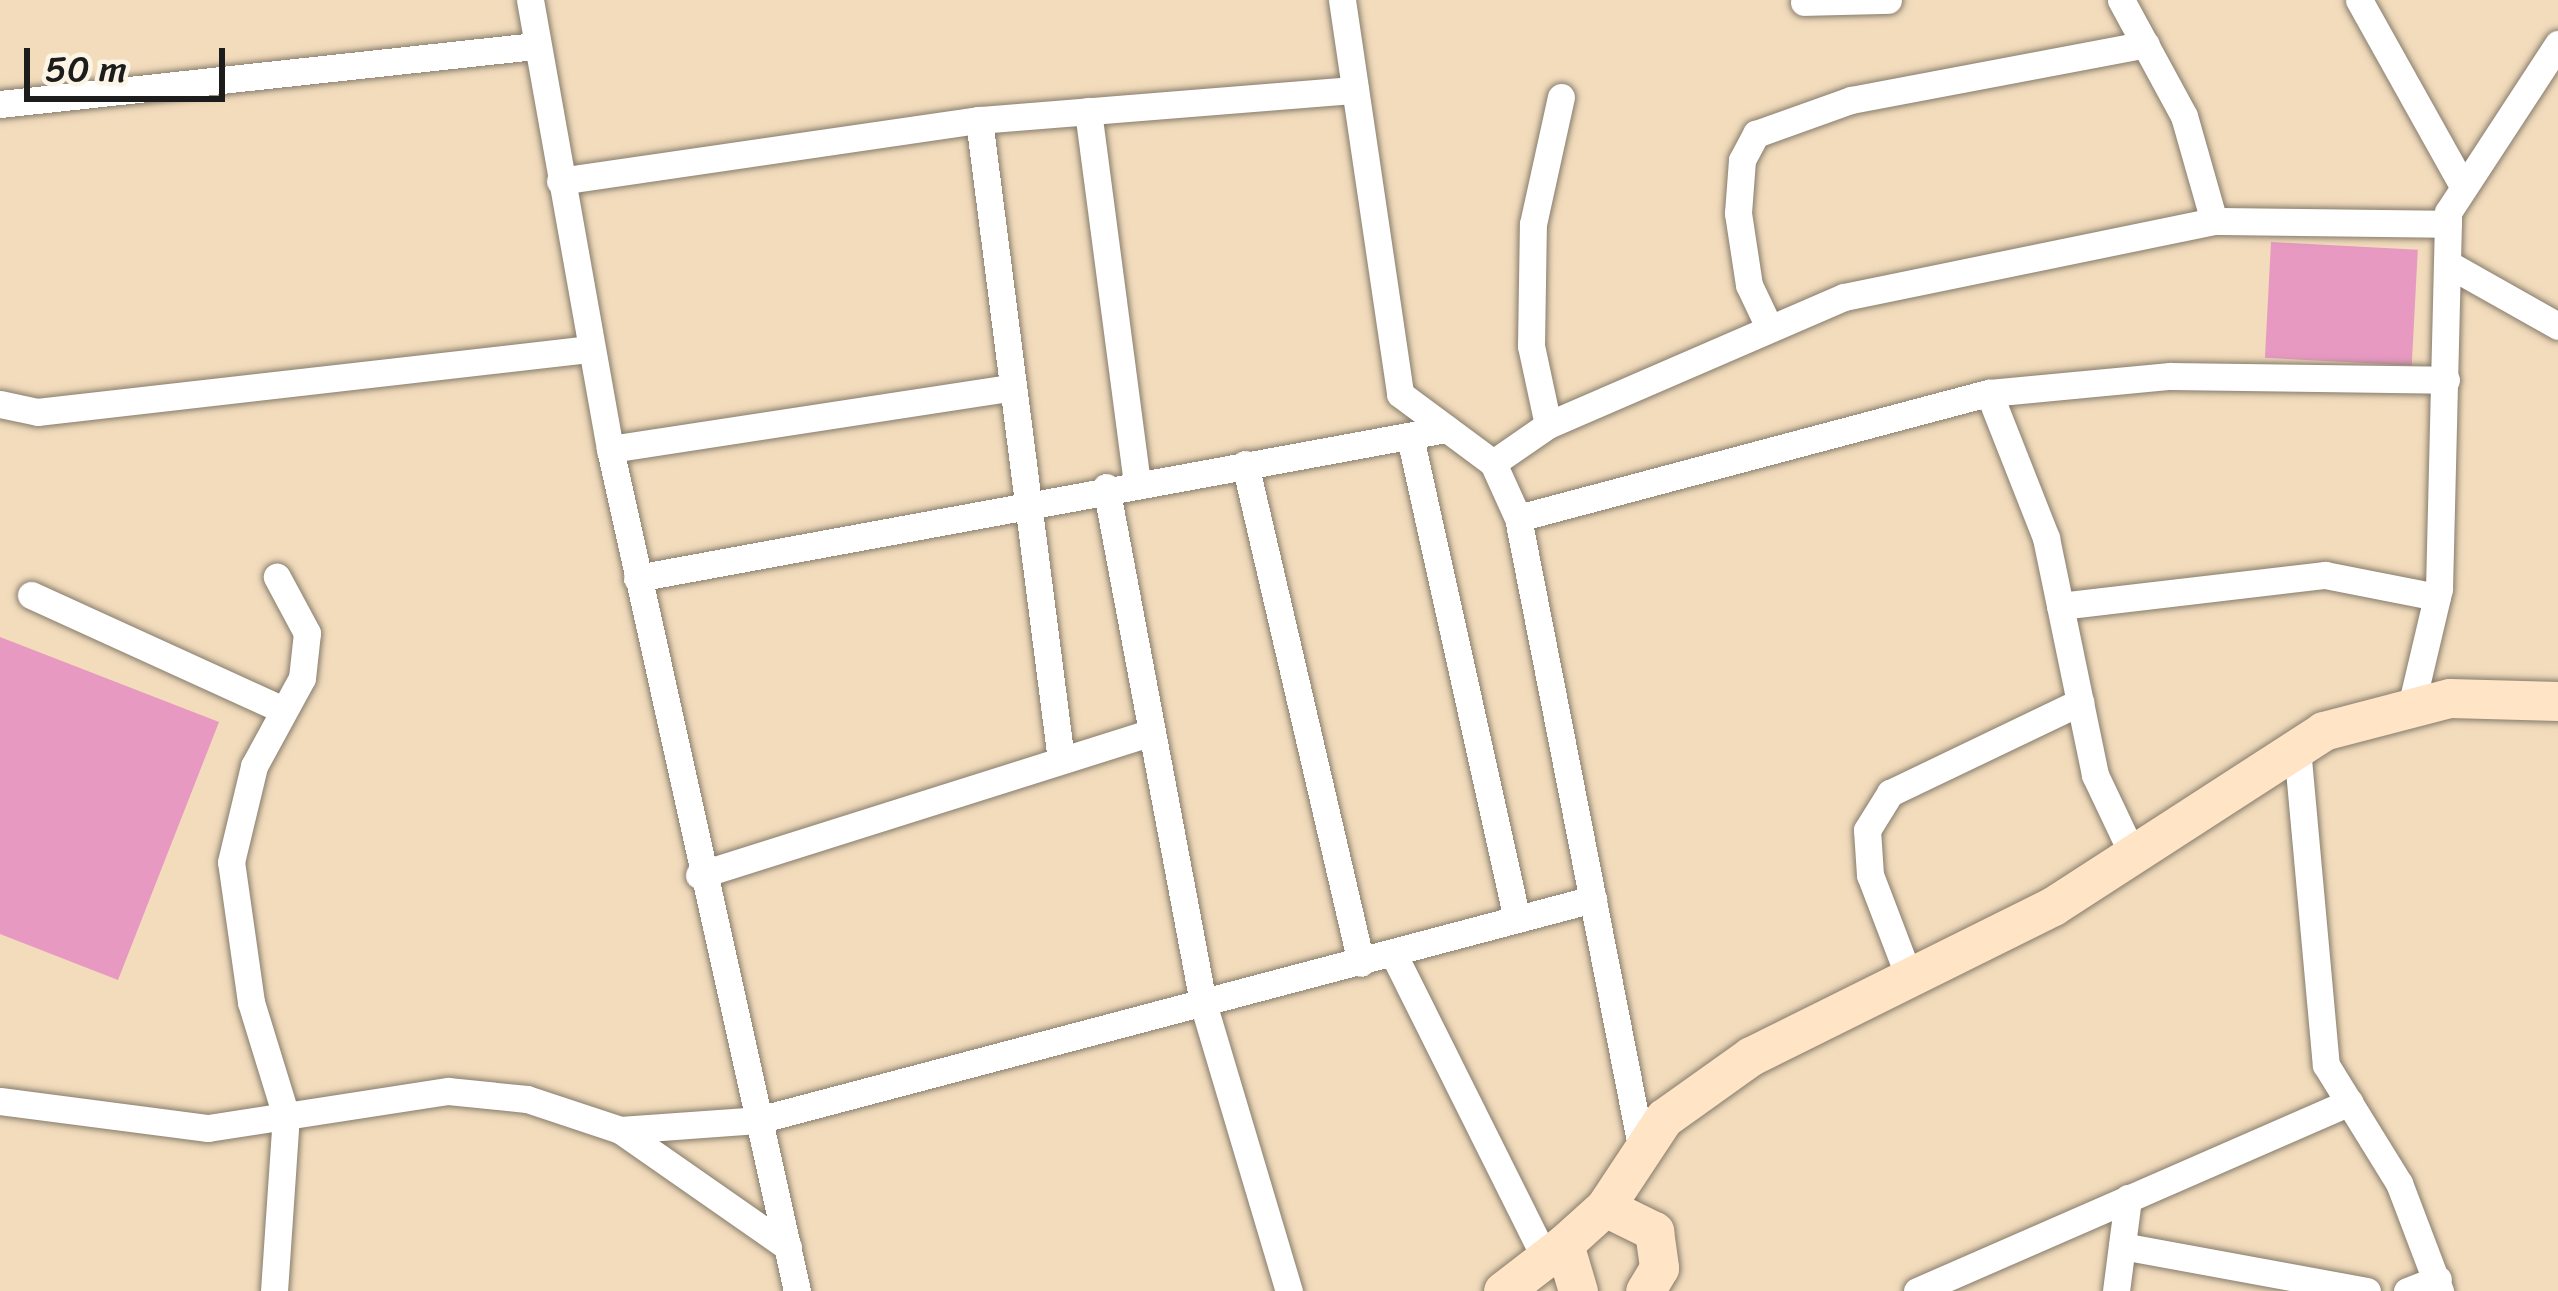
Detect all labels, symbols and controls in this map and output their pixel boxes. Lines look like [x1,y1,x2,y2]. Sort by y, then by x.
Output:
scale bar [30,24,231,98]
text: 50 m [45,37,127,101]

